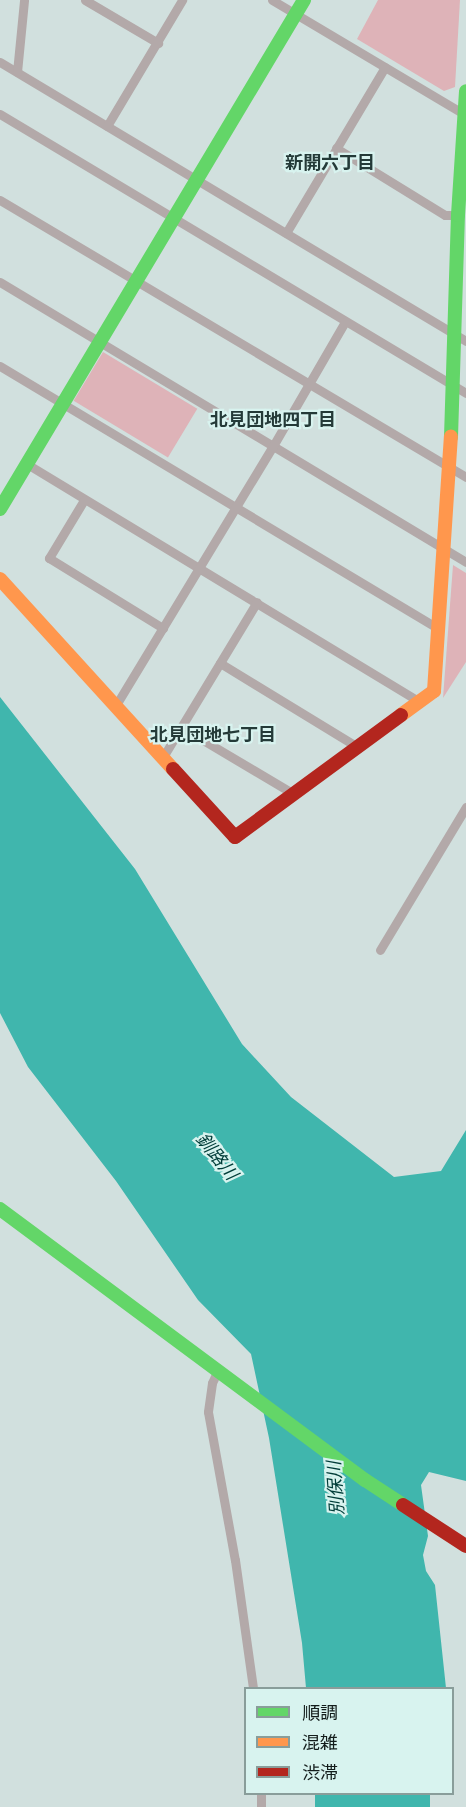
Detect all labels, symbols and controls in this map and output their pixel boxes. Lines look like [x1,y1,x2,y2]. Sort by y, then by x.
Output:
district label: 新開六丁目 [285,154,375,176]
district label: 北見団地四丁目 [210,411,336,433]
district label: 北見団地七丁目 [150,726,276,748]
water label: 釧路川 [190,1130,240,1186]
water label: 別保川 [325,1460,351,1516]
legend [244,1687,454,1795]
text: 順調 [302,1703,338,1726]
text: 混雑 [302,1733,338,1756]
text: 渋滞 [302,1763,338,1786]

